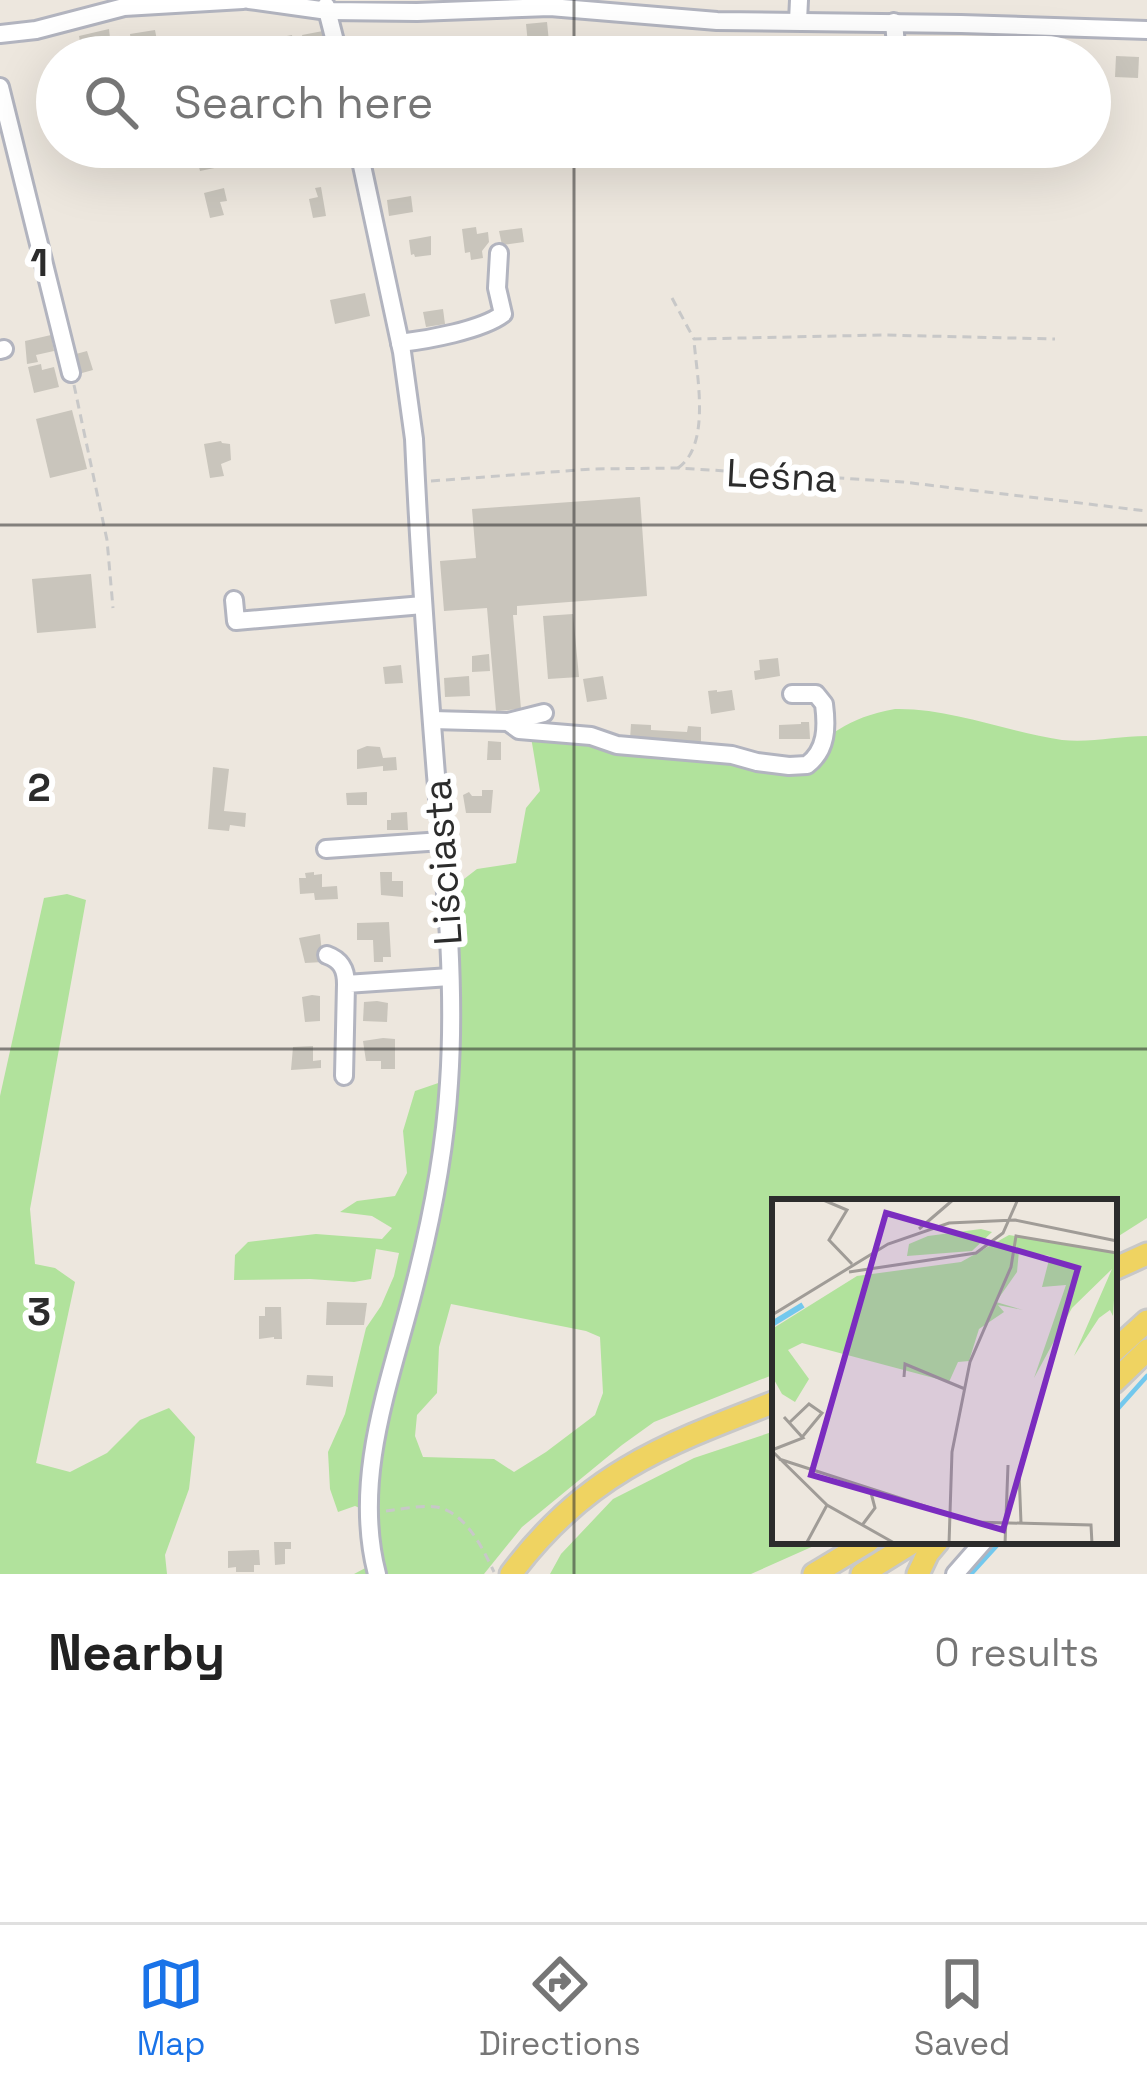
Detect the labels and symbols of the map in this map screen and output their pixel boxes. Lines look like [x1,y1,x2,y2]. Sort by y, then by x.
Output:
text: 1 [30,238,48,287]
street label: Leśna [725,448,839,503]
text: 2 [27,763,51,812]
street label: Liściasta [412,777,473,947]
inset map [772,1199,1117,1544]
text: 3 [27,1287,51,1336]

